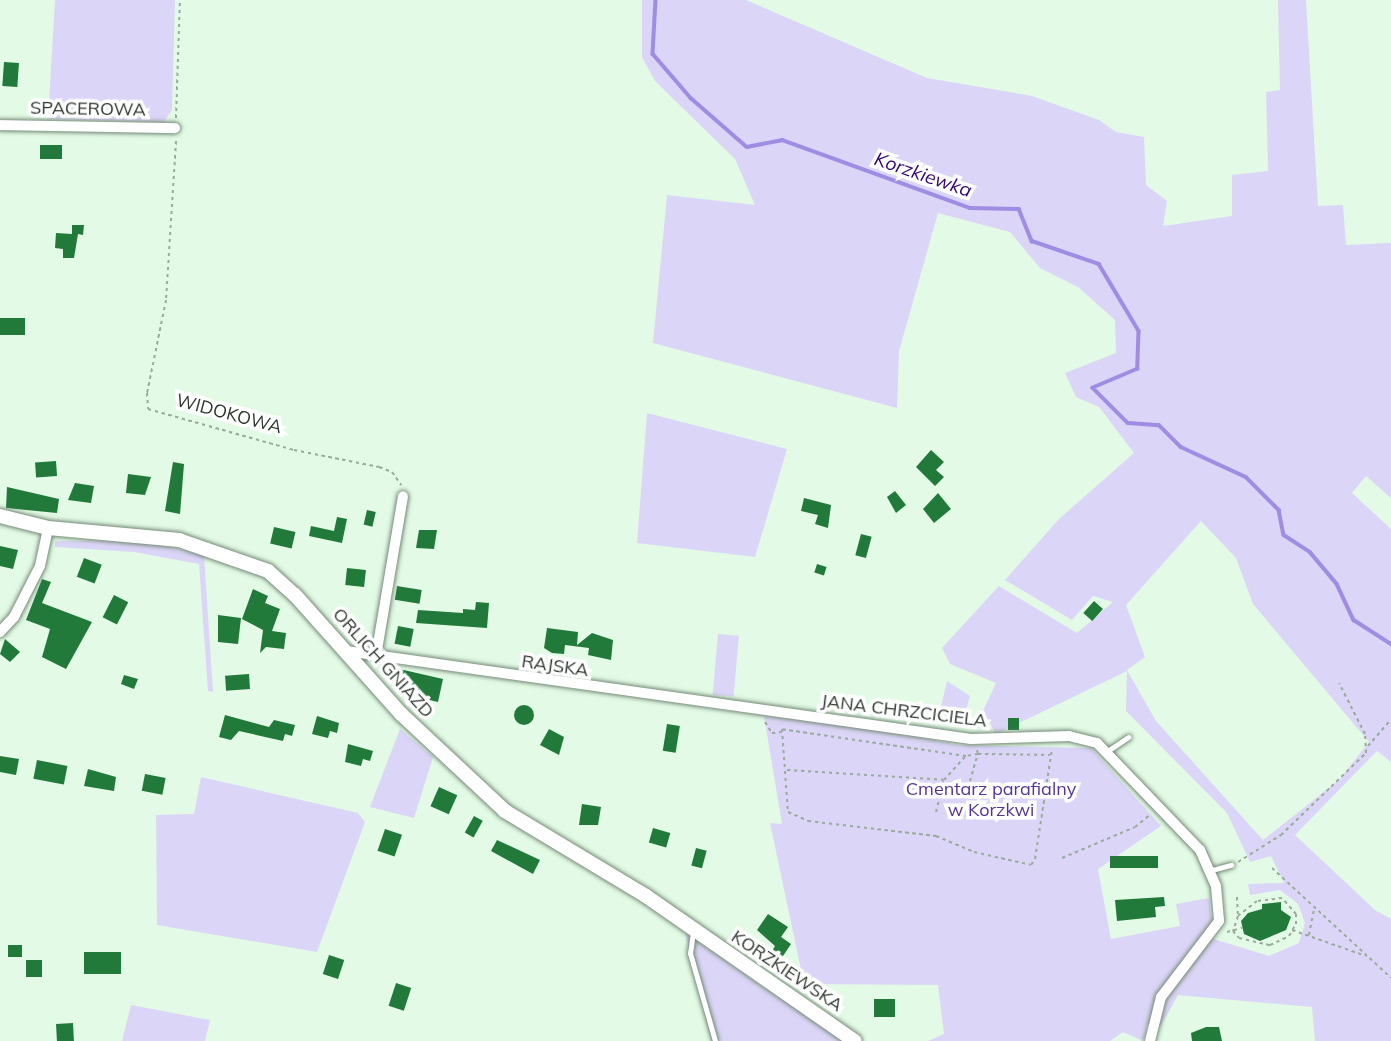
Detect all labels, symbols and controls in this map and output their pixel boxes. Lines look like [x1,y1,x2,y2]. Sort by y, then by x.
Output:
street label: SPACEROWA [30,97,146,121]
water label: Korzkiewka [871,148,975,202]
street label: WIDOKOWA [174,389,284,439]
street label: ORLICH GNIAZD [328,604,438,722]
street label: RAJSKA [520,651,590,681]
street label: JANA CHRZCICIELA [820,690,988,732]
park label: Cmentarz parafialny w Korzkwi [906,779,1076,822]
street label: KORZKIEWSKA [727,926,847,1016]

